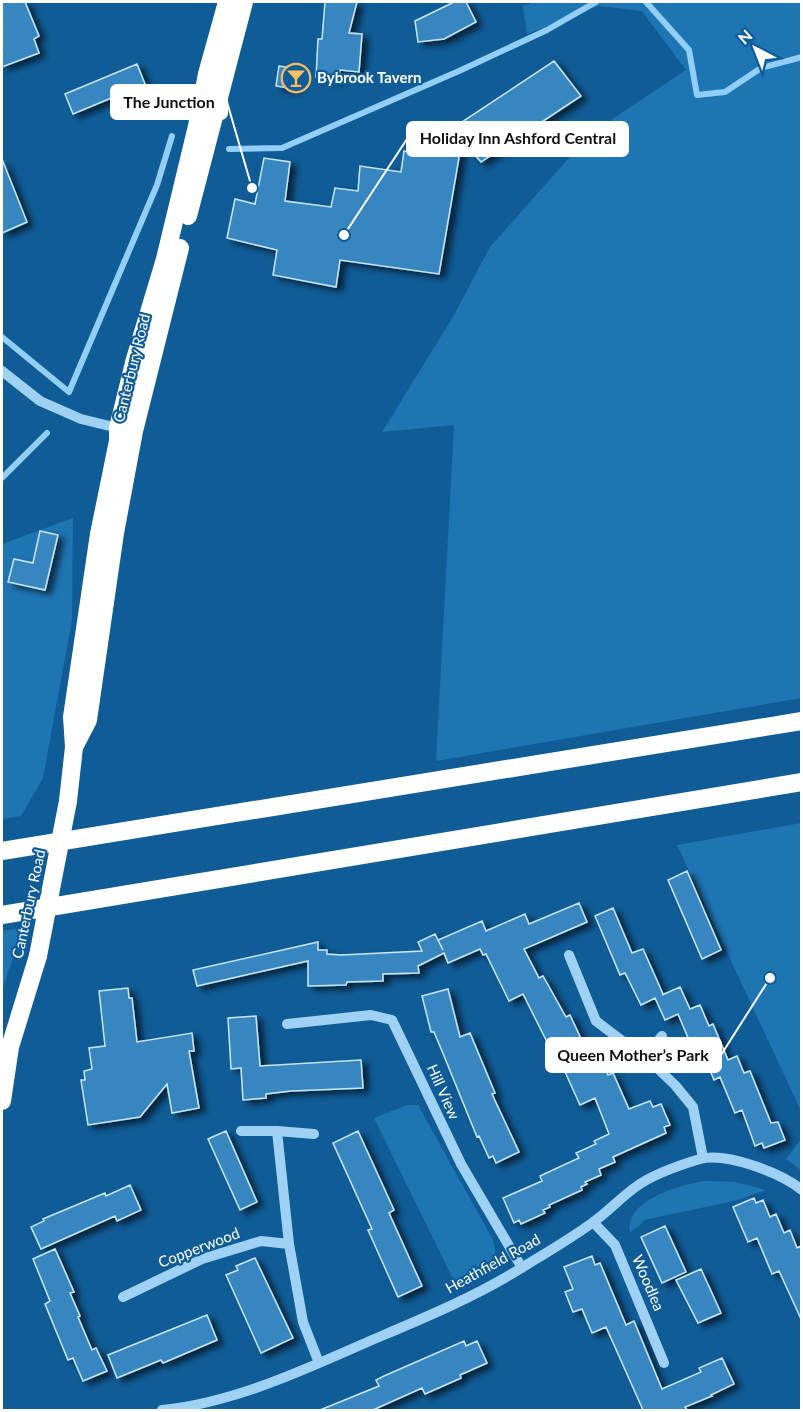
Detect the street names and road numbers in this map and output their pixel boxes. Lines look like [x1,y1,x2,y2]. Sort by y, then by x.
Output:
street label: Canterbury Road [109,312,153,424]
street label: Canterbury Road [8,848,48,960]
street label: Hill View [424,1061,464,1122]
street label: Copperwood [155,1223,242,1271]
street label: Heathfield Road [442,1230,543,1297]
street label: Woodlea [629,1252,669,1313]

